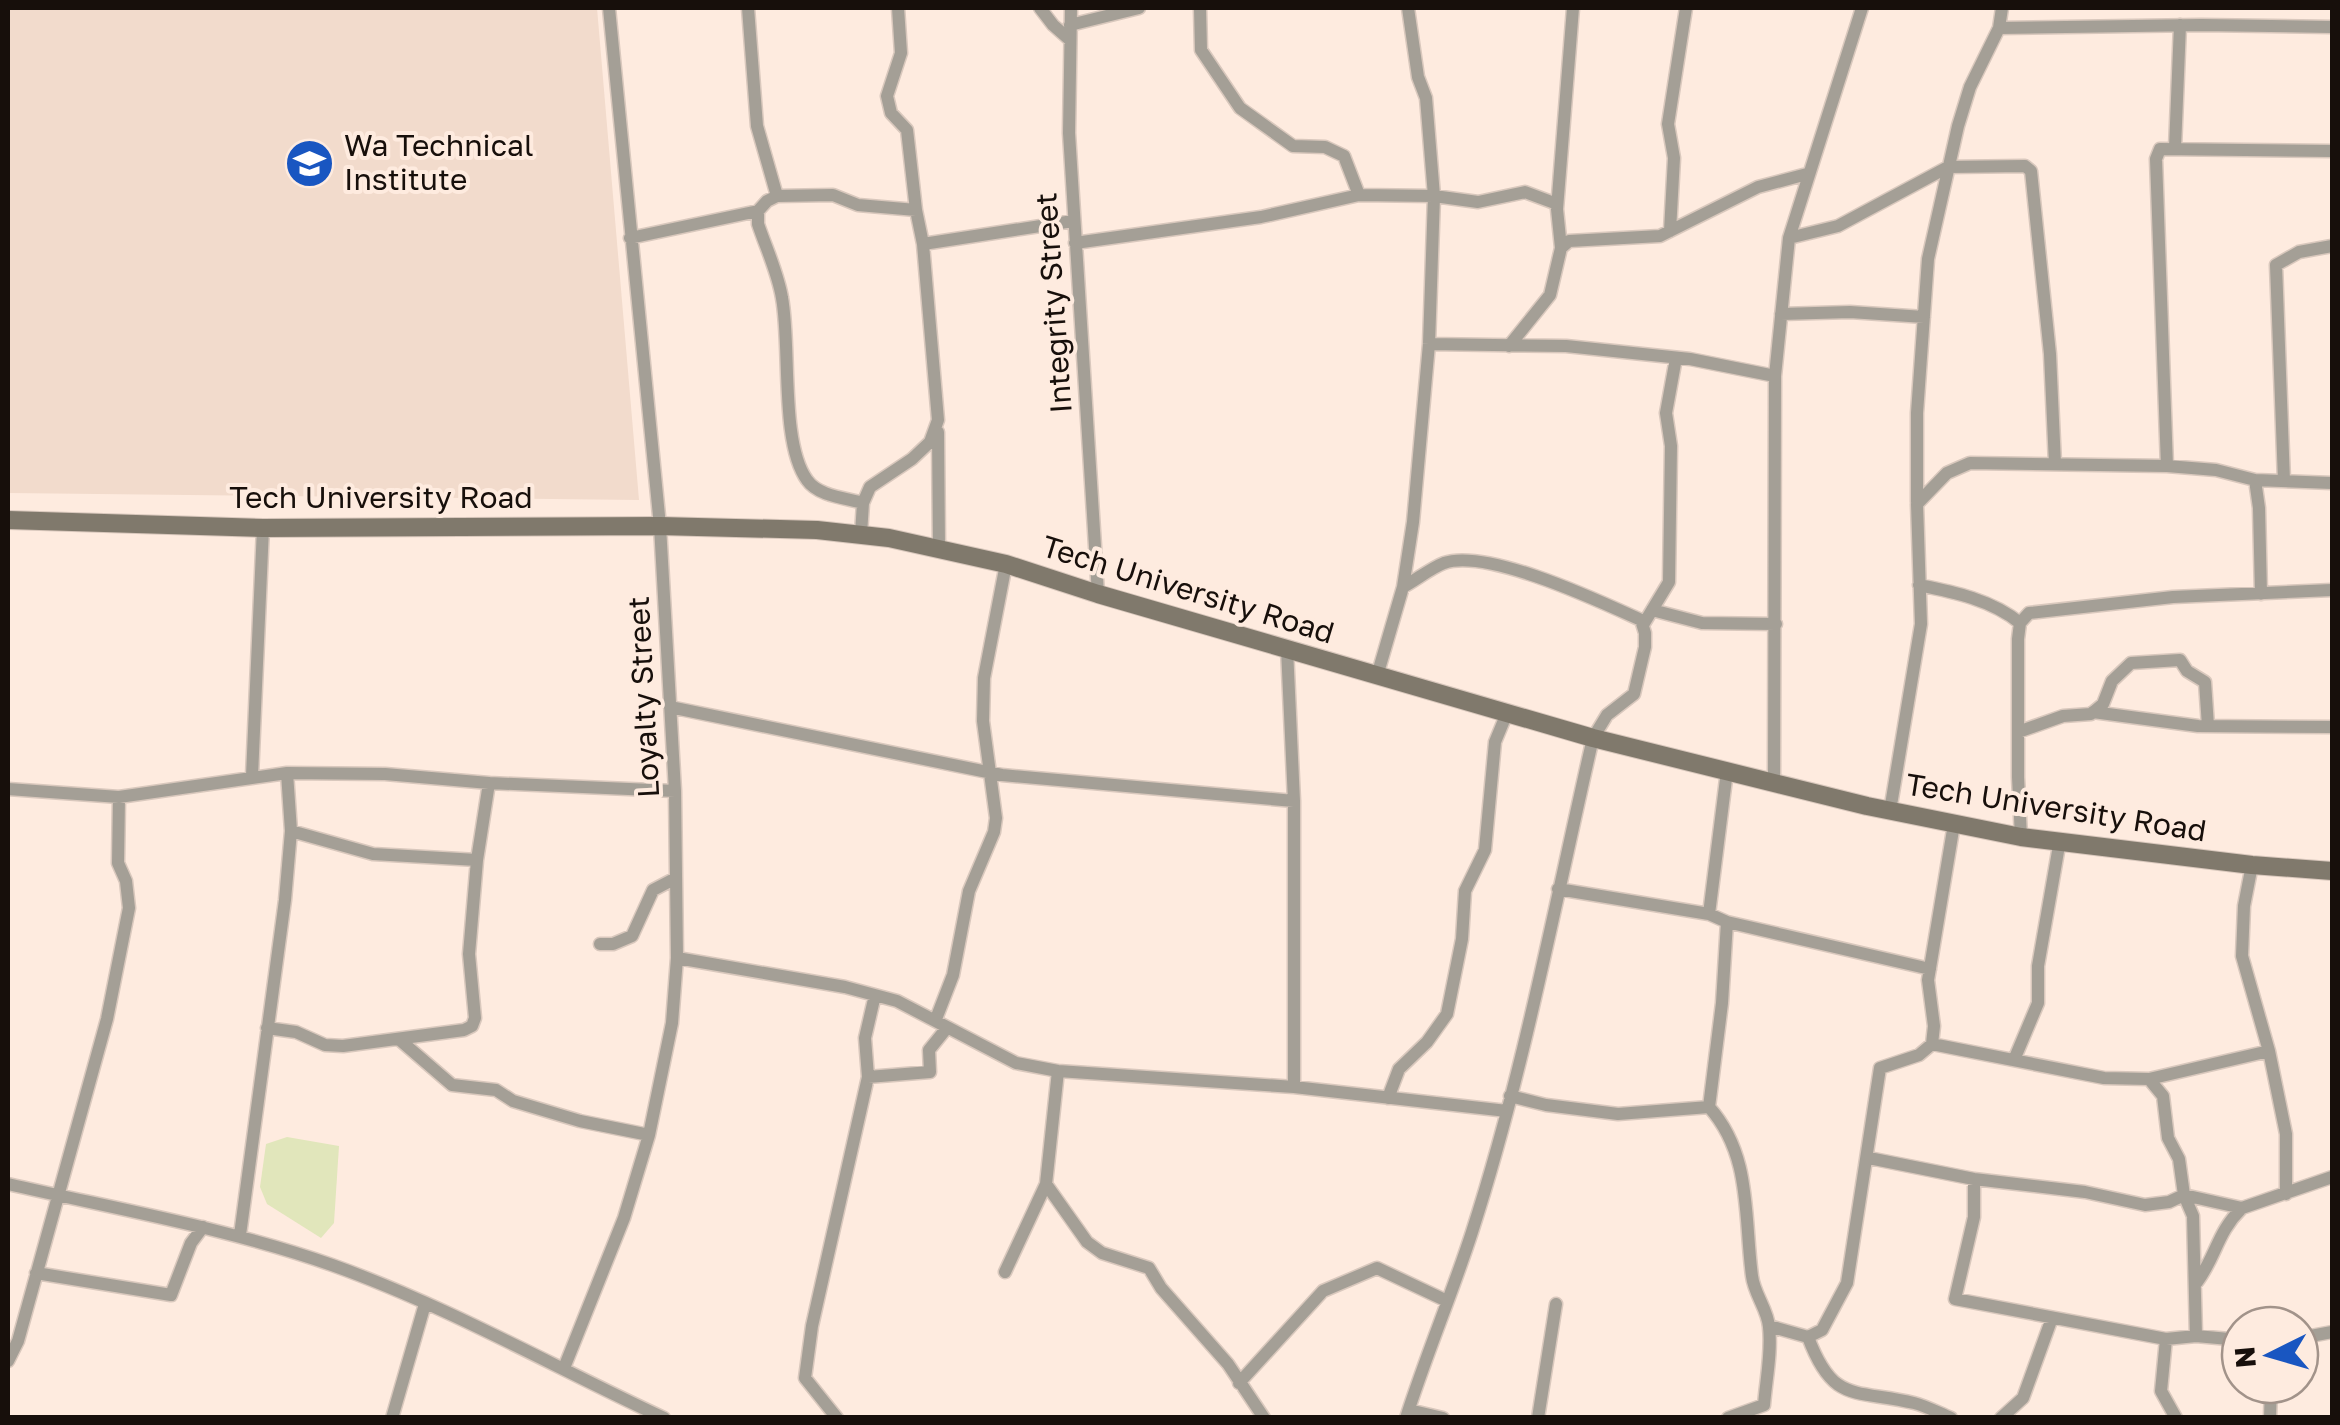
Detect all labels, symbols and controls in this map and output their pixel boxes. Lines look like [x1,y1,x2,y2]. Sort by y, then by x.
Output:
place label: Wa Technical Institute [344,127,534,197]
school or university icon: Wa Technical Institute [283,137,335,189]
street label: Integrity Street [1027,192,1079,414]
street label: Tech University Road [229,479,533,515]
street label: Tech University Road [1038,527,1339,651]
street label: Loyalty Street [620,595,666,799]
street label: Tech University Road [1903,765,2209,849]
north arrow [2220,1305,2320,1405]
text: N [2227,1345,2262,1369]

